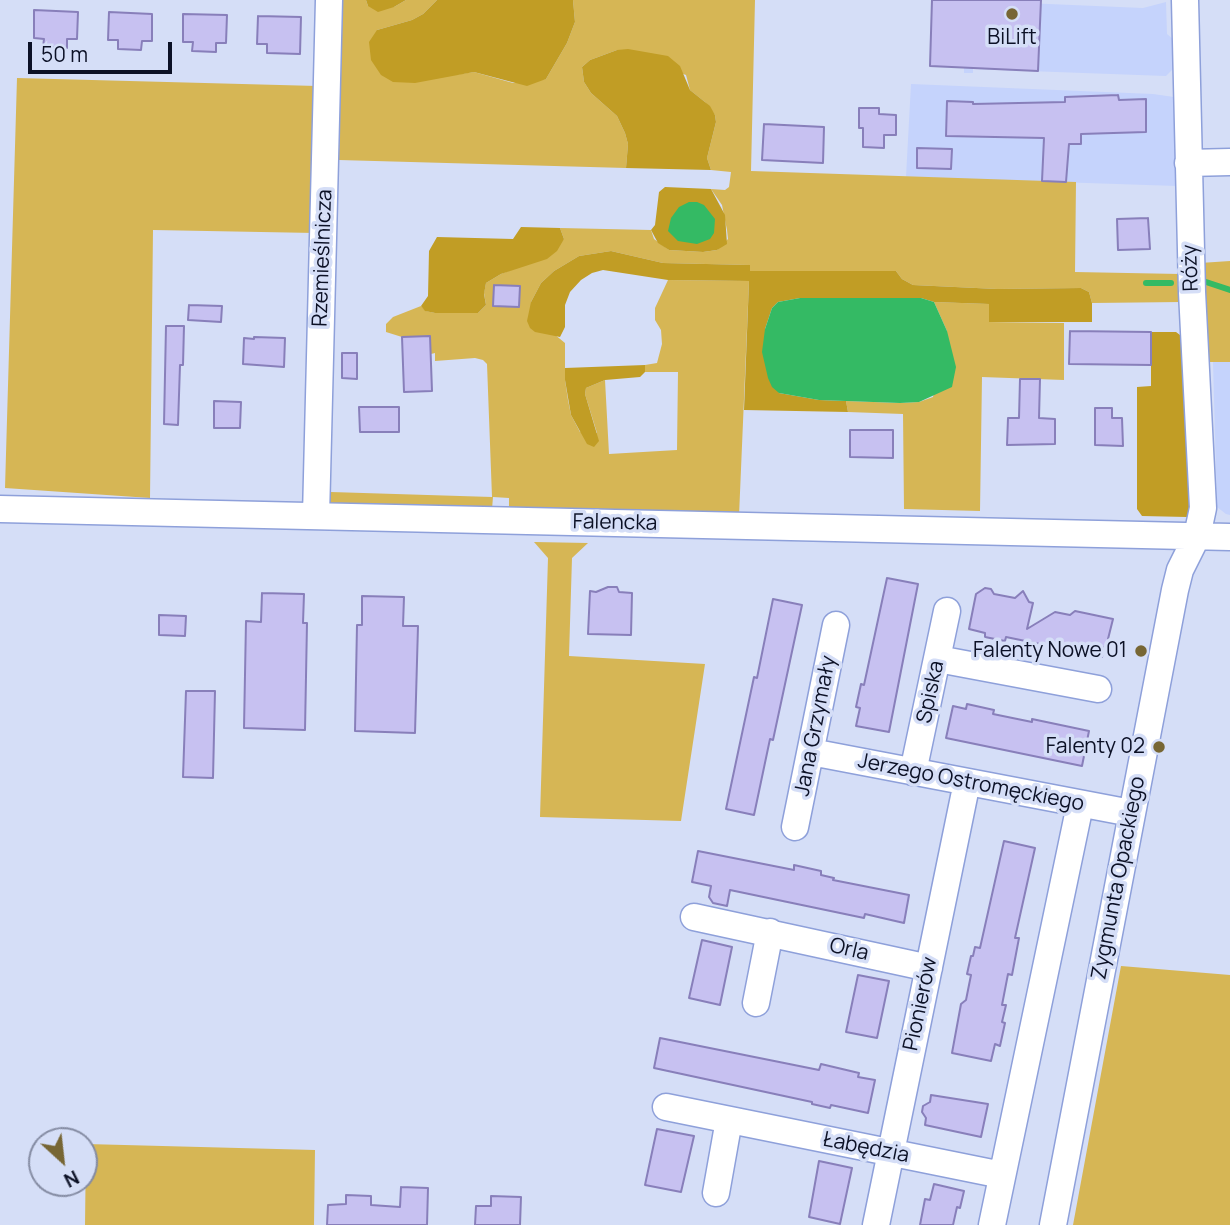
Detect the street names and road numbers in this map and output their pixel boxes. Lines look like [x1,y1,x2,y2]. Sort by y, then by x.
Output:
street label: Rzemieślnicza [308,189,338,327]
street label: Róży [1178,244,1204,292]
street label: Falencka [572,510,658,536]
street label: Jana Grzymały [790,654,842,798]
street label: Spiska [912,658,950,726]
street label: Jerzego Ostromęckiego [856,749,1086,817]
street label: Zygmunta Opackiego [1087,774,1151,982]
street label: Orla [827,933,871,967]
street label: Pionierów [899,955,943,1053]
street label: Łabędzia [821,1127,911,1169]

